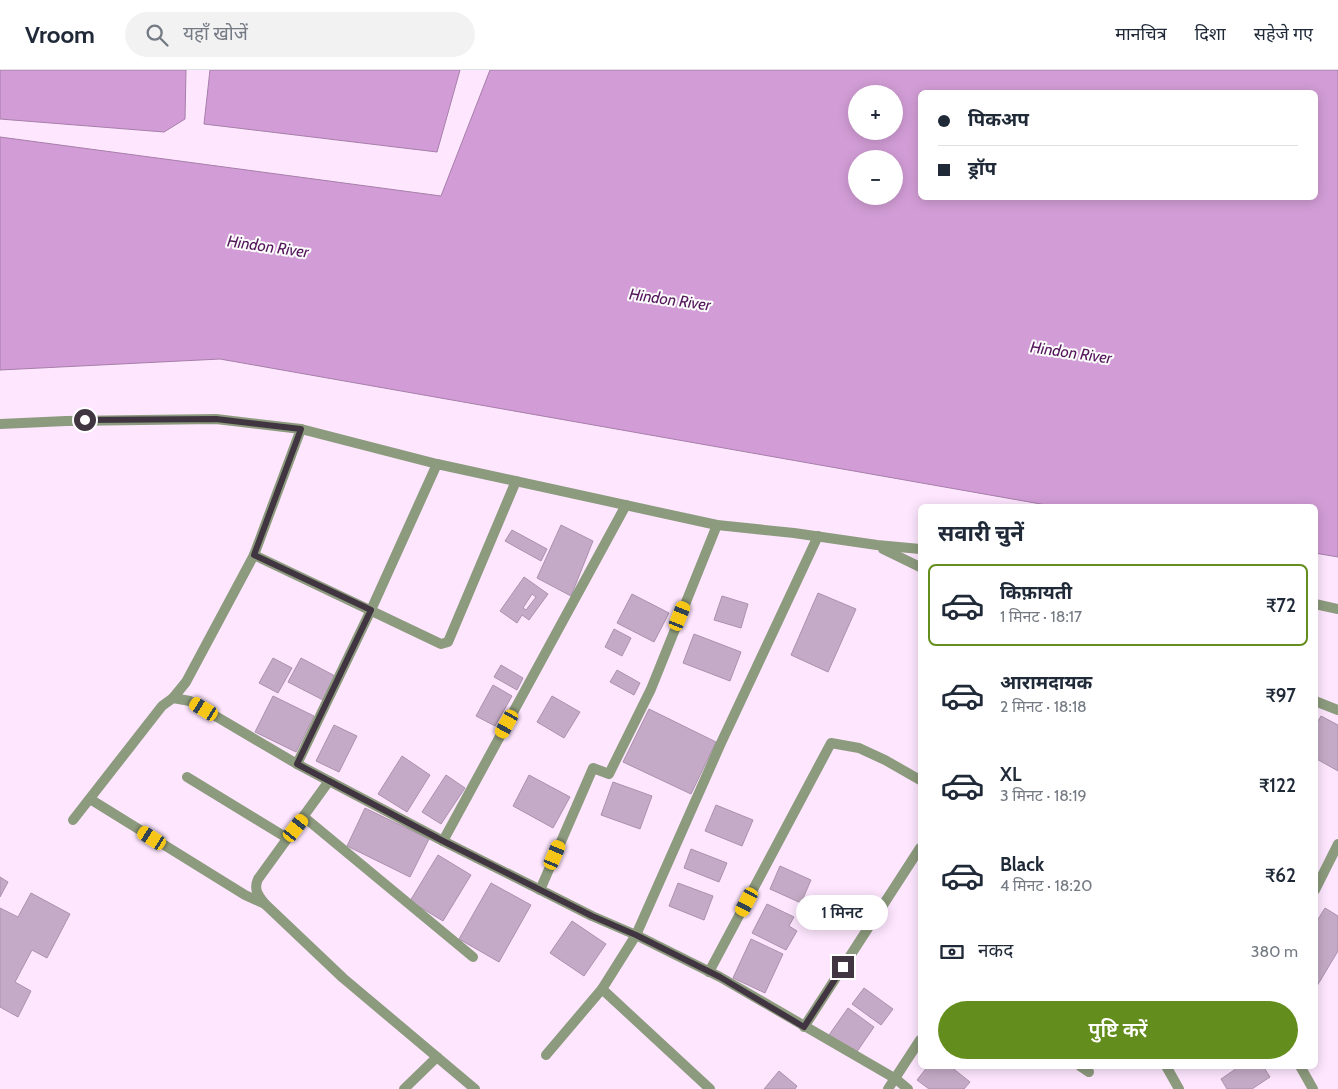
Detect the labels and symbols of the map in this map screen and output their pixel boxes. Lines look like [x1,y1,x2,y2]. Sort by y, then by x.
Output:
water label: Hindon River [226,231,311,262]
water label: Hindon River [628,284,713,315]
water label: Hindon River [1029,337,1114,368]
route start [74,409,96,431]
car [667,599,692,633]
car [187,695,220,723]
car [493,707,520,741]
car [280,812,311,844]
car [135,824,168,852]
car [542,838,567,872]
car [733,885,760,919]
callout: 1 मिनट [797,894,889,930]
route end [832,956,854,978]

